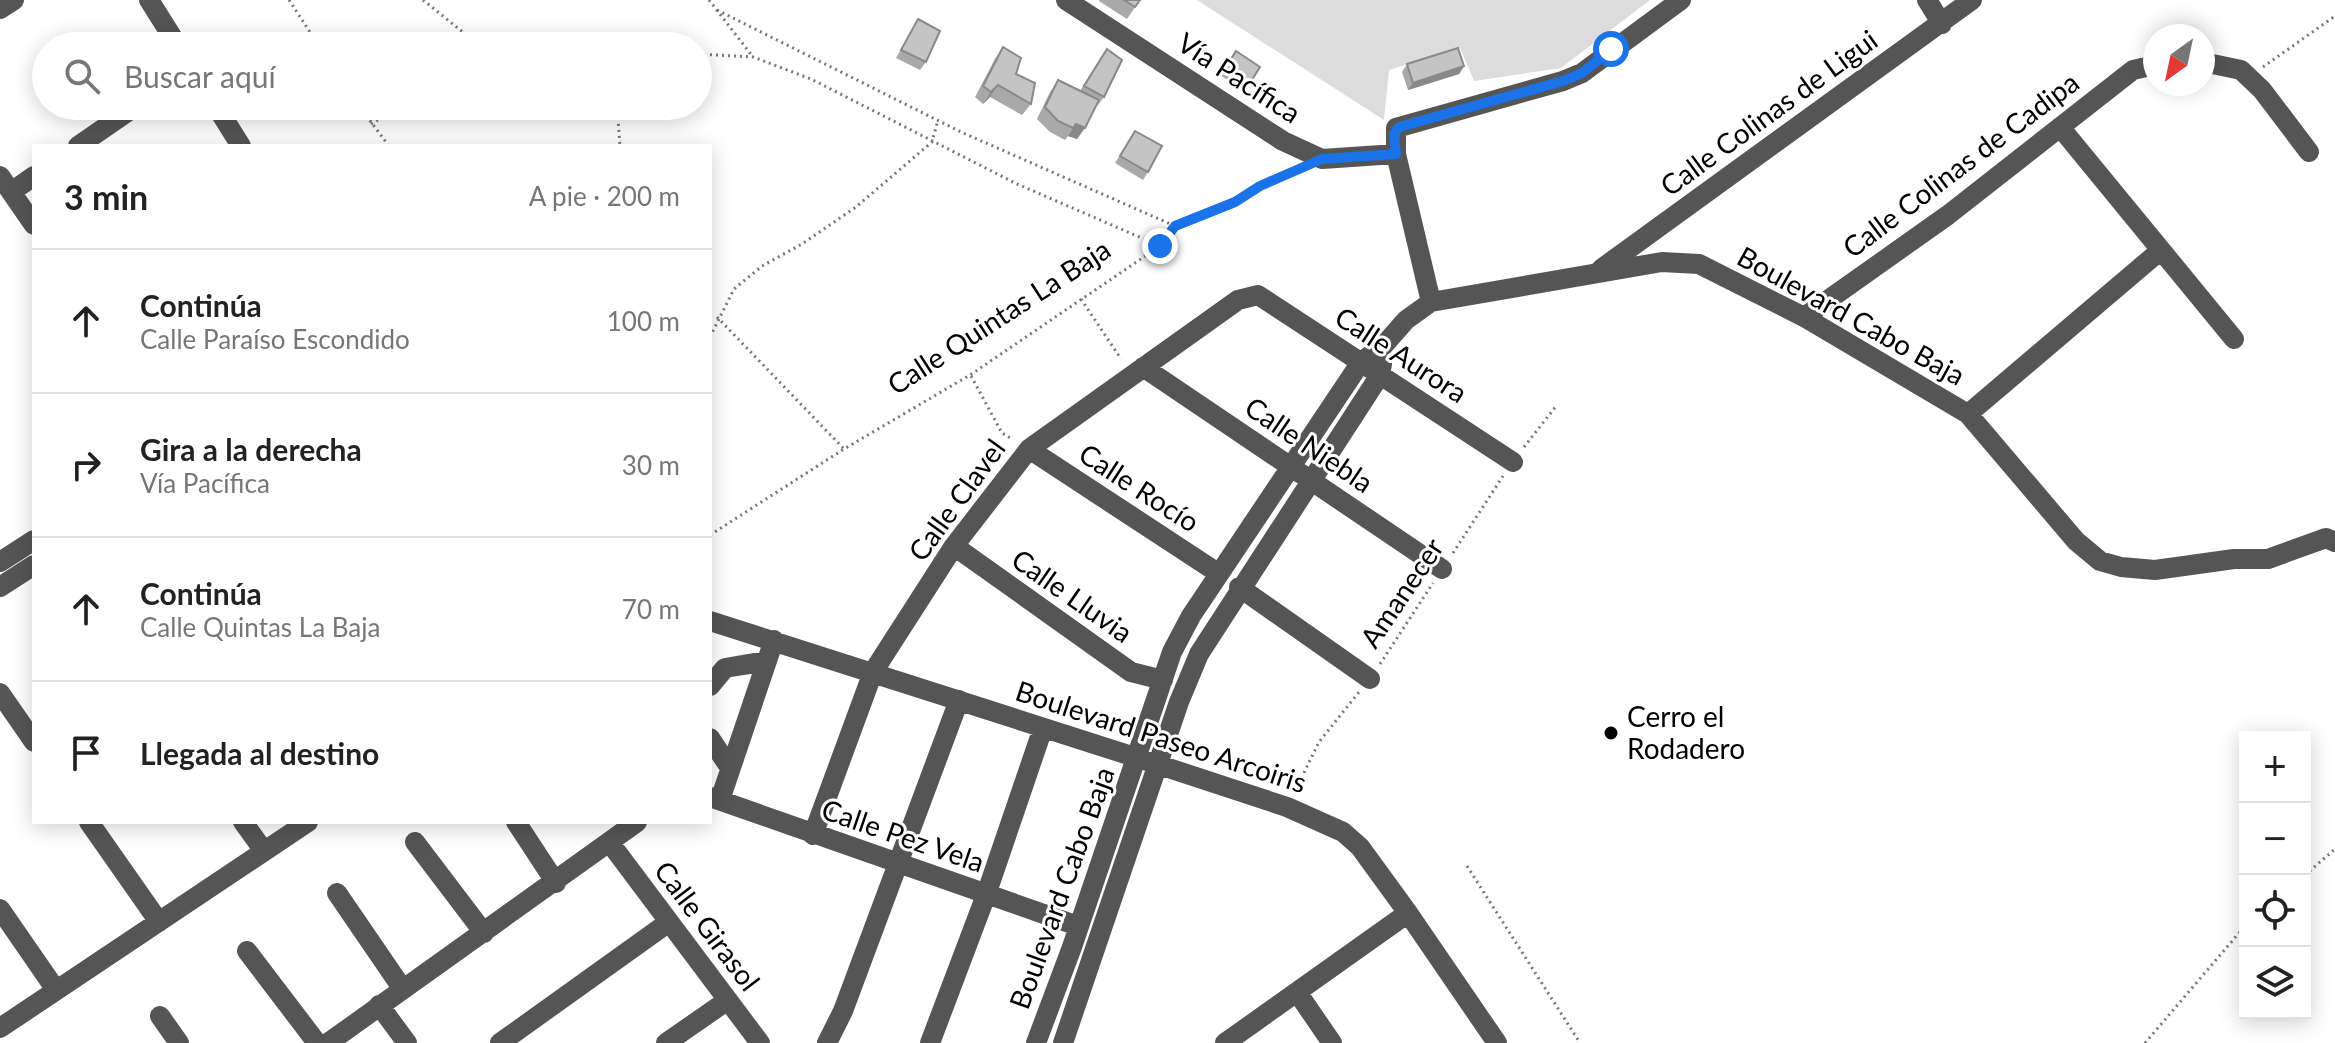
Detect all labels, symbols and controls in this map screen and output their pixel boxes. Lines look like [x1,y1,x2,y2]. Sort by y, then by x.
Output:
street label: Calle Colinas de Ligui [1653,22,1884,202]
north arrow [2143,24,2215,96]
street label: Vía Pacífica [1172,25,1307,129]
route start [1593,31,1629,67]
search box [32,32,712,120]
icon: search [60,54,104,98]
text: Buscar aquí [124,58,276,94]
street label: Calle Colinas de Cadipa [1836,64,2085,264]
text: 3 min [64,176,148,217]
text: A pie · 200 m [529,180,680,212]
route end [1142,228,1178,264]
street label: Calle Quintas La Baja [881,231,1116,401]
street label: Boulevard Cabo Baja [1732,238,1971,392]
text: Continúa [140,287,262,323]
icon: ahead [64,299,108,343]
street label: Calle Aurora [1329,299,1474,409]
text: 100 m [607,305,680,337]
text: Calle Paraíso Escondido [140,323,410,355]
street label: Calle Niebla [1239,389,1380,499]
text: Gira a la derecha [140,431,362,467]
street label: Calle Clavel [901,432,1012,567]
street label: Calle Rocío [1073,436,1206,539]
icon: right [64,443,108,487]
text: 30 m [622,449,680,481]
text: Vía Pacífica [140,467,270,499]
street label: Amanecer [1352,531,1450,653]
street label: Calle Lluvia [1006,541,1139,649]
text: Continúa [140,575,262,611]
icon: ahead [64,587,108,631]
text: 70 m [622,593,680,625]
text: Calle Quintas La Baja [140,611,380,643]
street label: Boulevard Paseo Arcoiris [1012,673,1311,799]
place label: Cerro el Rodadero [1627,699,1745,765]
marker: Cerro el Rodadero [1602,724,1620,742]
icon: arrive [64,731,108,775]
map controls [2239,731,2311,1019]
button: + [2239,731,2311,803]
text: Llegada al destino [140,735,379,771]
street label: Boulevard Cabo Baja [1002,762,1121,1013]
street label: Calle Pez Vela [818,791,989,879]
button: − [2239,803,2311,875]
street label: Calle Girasol [648,854,768,997]
button: locate [2239,875,2311,947]
button: layers [2239,947,2311,1019]

